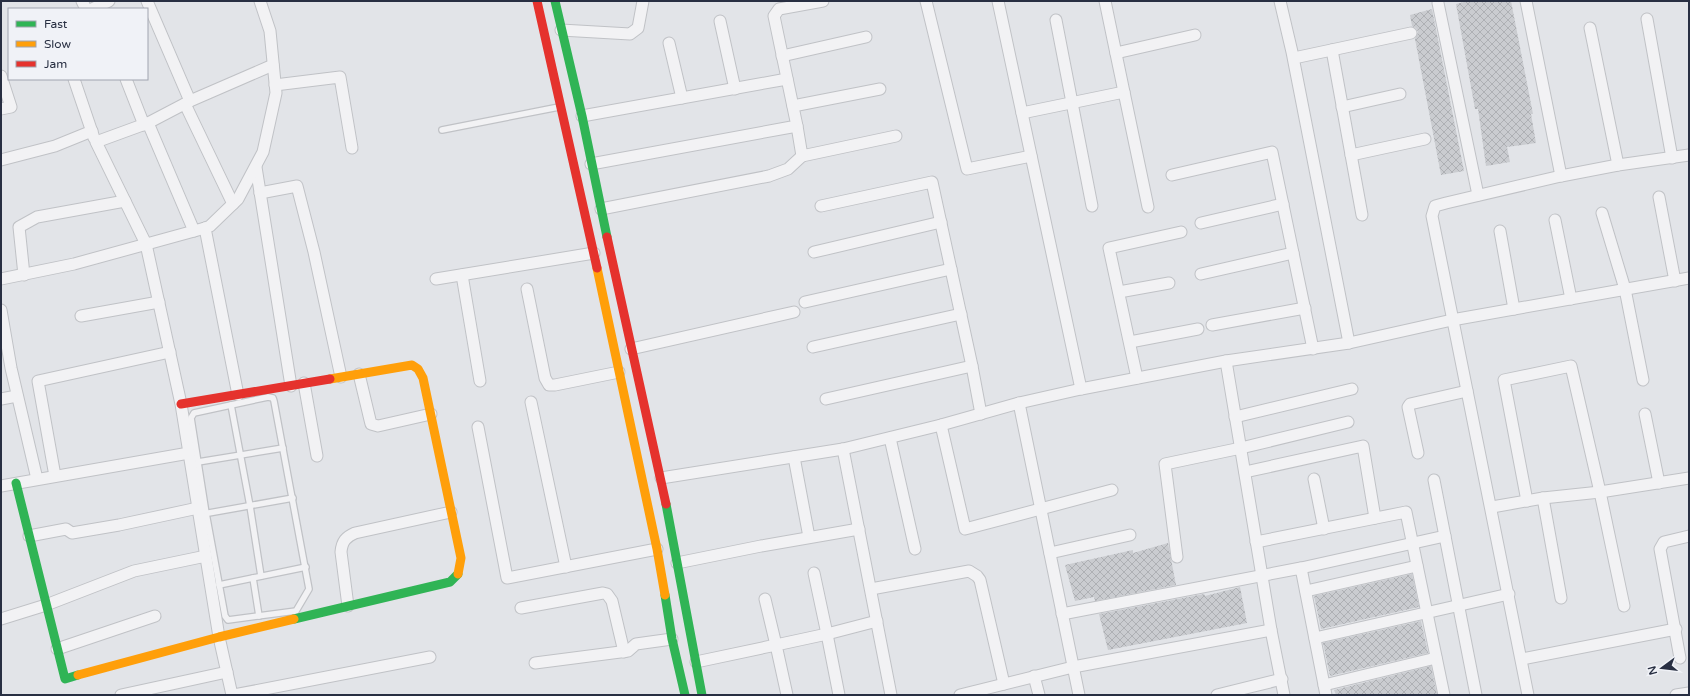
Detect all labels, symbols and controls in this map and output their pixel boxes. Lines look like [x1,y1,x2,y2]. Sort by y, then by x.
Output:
legend [8,8,148,80]
text: Fast [44,17,68,31]
text: Slow [44,37,71,51]
text: Jam [44,57,67,71]
north arrow [1642,648,1682,688]
text: N [1645,665,1660,676]

